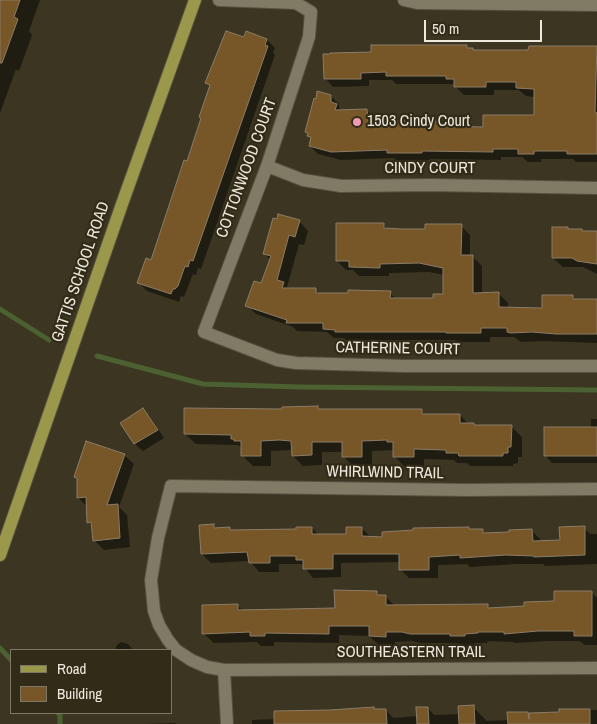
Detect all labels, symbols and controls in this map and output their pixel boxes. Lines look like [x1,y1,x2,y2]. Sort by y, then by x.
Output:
scale bar [427,10,544,42]
text: 50 m [432,18,459,39]
street label: COTTONWOOD COURT [213,95,281,241]
place label: 1503 Cindy Court [367,112,470,132]
marker: 1503 Cindy Court [351,116,363,128]
street label: CINDY COURT [385,159,475,179]
street label: GATTIS SCHOOL ROAD [48,199,114,345]
street label: CATHERINE COURT [335,338,461,360]
street label: WHIRLWIND TRAIL [326,462,444,484]
street label: SOUTHEASTERN TRAIL [337,643,485,663]
legend [10,649,172,714]
text: Road [57,658,86,679]
text: Building [57,683,102,704]

